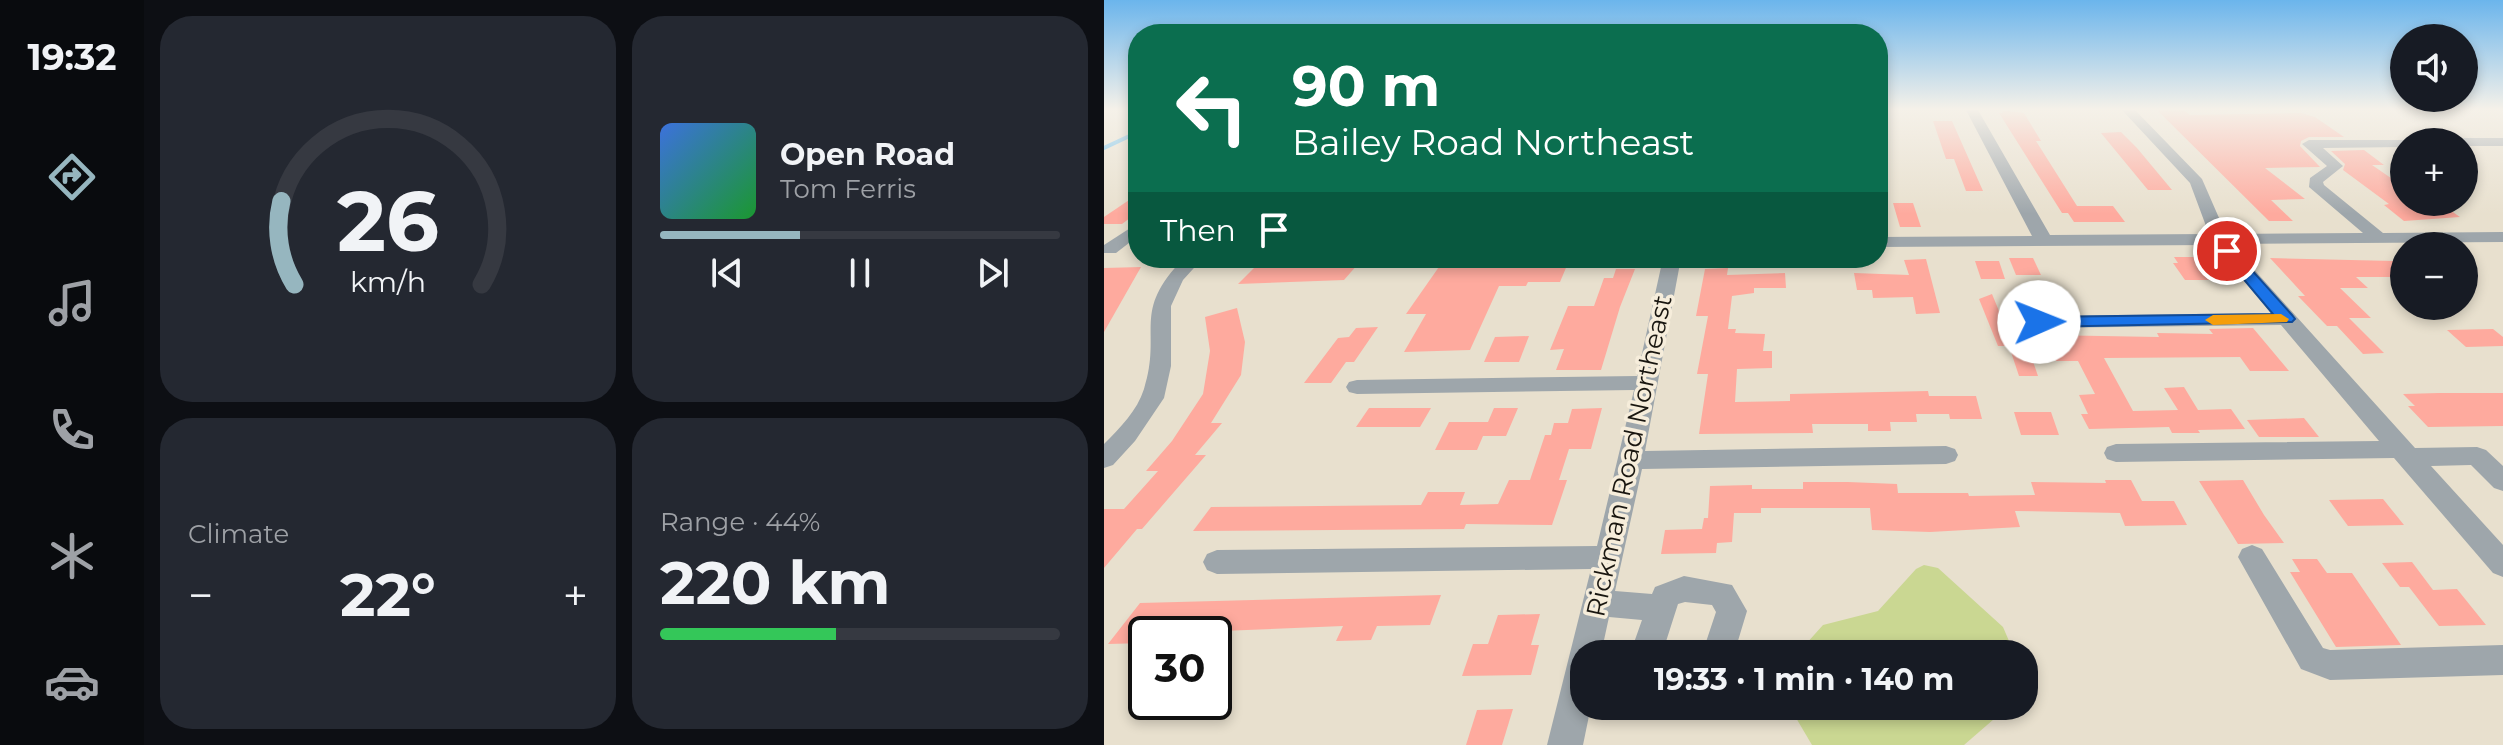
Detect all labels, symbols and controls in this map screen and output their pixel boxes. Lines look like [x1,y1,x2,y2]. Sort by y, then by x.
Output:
map controls [2390,24,2478,320]
button: sound [2390,24,2478,112]
text: 19:32 [28,35,116,79]
text: 90 m [1292,52,1440,120]
icon: left [1160,56,1264,160]
text: Bailey Road Northeast [1292,120,1694,164]
button: + [2390,128,2478,216]
text: Open Road [780,136,955,173]
icon: directions [44,149,100,205]
text: 26 [337,169,439,271]
text: Tom Ferris [780,173,916,205]
icon: arrive [1252,208,1296,252]
text: Then [1160,212,1236,249]
pin [2193,217,2261,285]
icon: arrive [2205,229,2249,273]
button: − [2390,232,2478,320]
icon: previous [705,251,749,295]
icon: pause [838,251,882,295]
icon: next [971,251,1015,295]
text: km/h [350,264,426,299]
icon: music [44,275,100,331]
position arrow [1997,280,2081,364]
street label: Rickman Road Northeast [1579,292,1679,620]
icon: phone [44,402,100,458]
text: Range · 44% [660,506,820,538]
text: Climate [188,518,289,550]
icon: climate [44,528,100,584]
text: 220 km [660,546,891,619]
text: 22° [340,558,436,631]
text: − [188,568,213,622]
text: + [563,568,588,622]
speed limit sign: 30 [1128,616,1232,720]
icon: car [44,654,100,710]
text: 19:33 · 1 min · 140 m [1654,661,1954,698]

